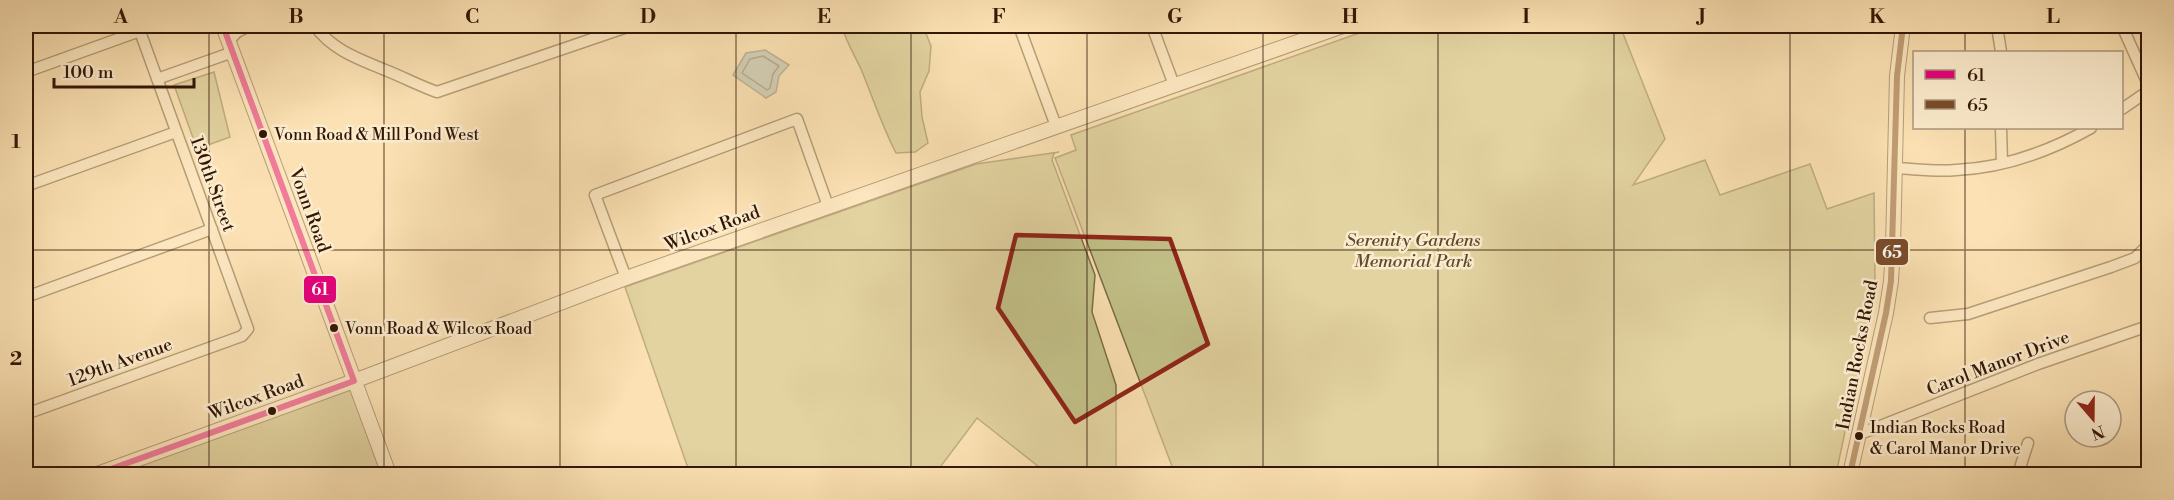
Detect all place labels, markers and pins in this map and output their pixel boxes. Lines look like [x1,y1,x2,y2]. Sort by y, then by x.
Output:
place label: Vonn Road & Mill Pond West [273,125,480,145]
marker: Vonn Road & Mill Pond West [257,128,269,140]
place label: Vonn Road & Wilcox Road [344,319,532,339]
marker: Vonn Road & Wilcox Road [328,322,340,334]
unlabelled marker [266,405,278,417]
place label: Indian Rocks Road & Carol Manor Drive [1870,418,2021,459]
marker: Indian Rocks Road & Carol Manor Drive [1853,430,1865,442]

